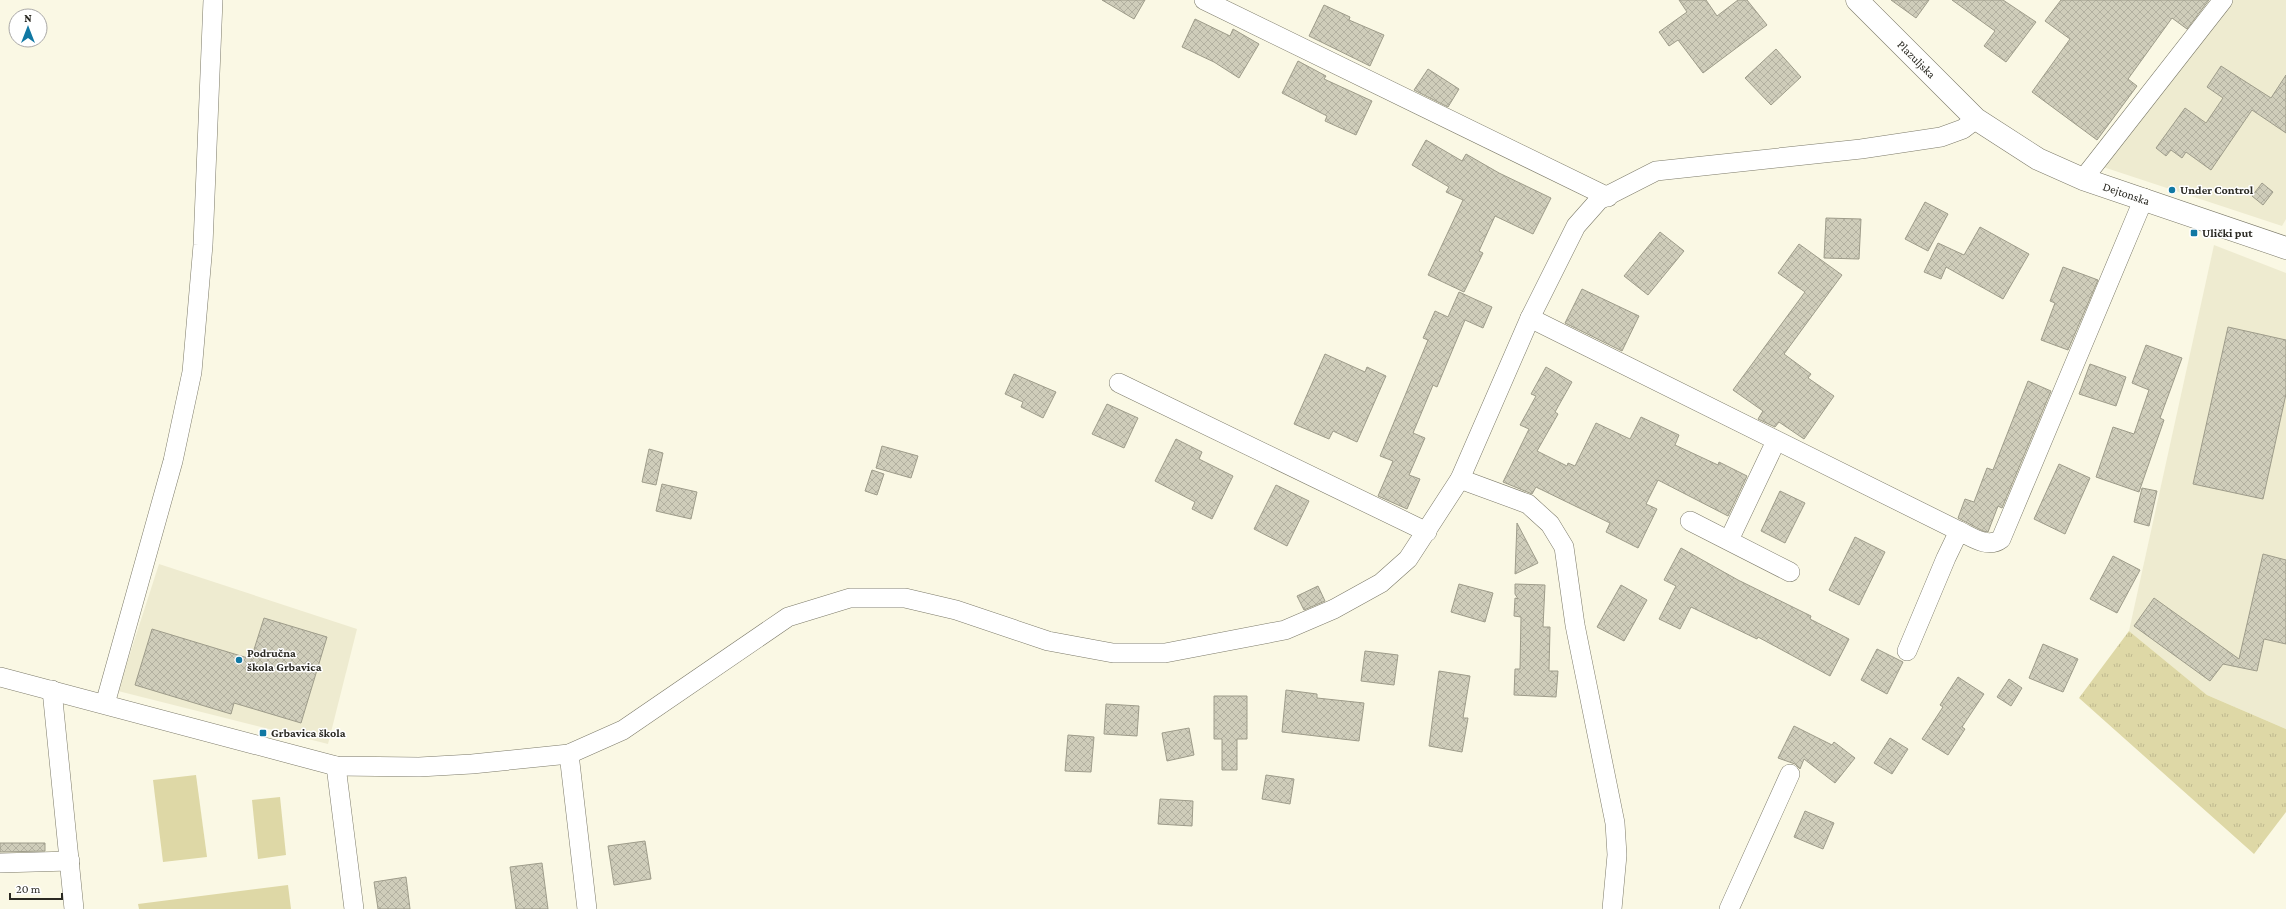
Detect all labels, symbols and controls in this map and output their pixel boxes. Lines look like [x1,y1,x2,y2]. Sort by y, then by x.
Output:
north arrow [8,8,48,48]
text: N [24,12,32,24]
street label: Plazuljska [1894,37,1939,82]
street label: Dejtonska [2101,179,2152,208]
place label: Under Control [2180,183,2254,197]
marker: Under Control [2167,185,2177,195]
place label: Ulički put [2202,226,2253,240]
marker: Ulički put [2189,228,2199,238]
place label: Područna škola Grbavica [247,646,322,674]
marker: Područna škola Grbavica [234,655,244,665]
place label: Grbavica škola [271,726,346,740]
marker: Grbavica škola [258,728,268,738]
scale bar [10,875,62,901]
text: 20 m [16,882,41,896]

